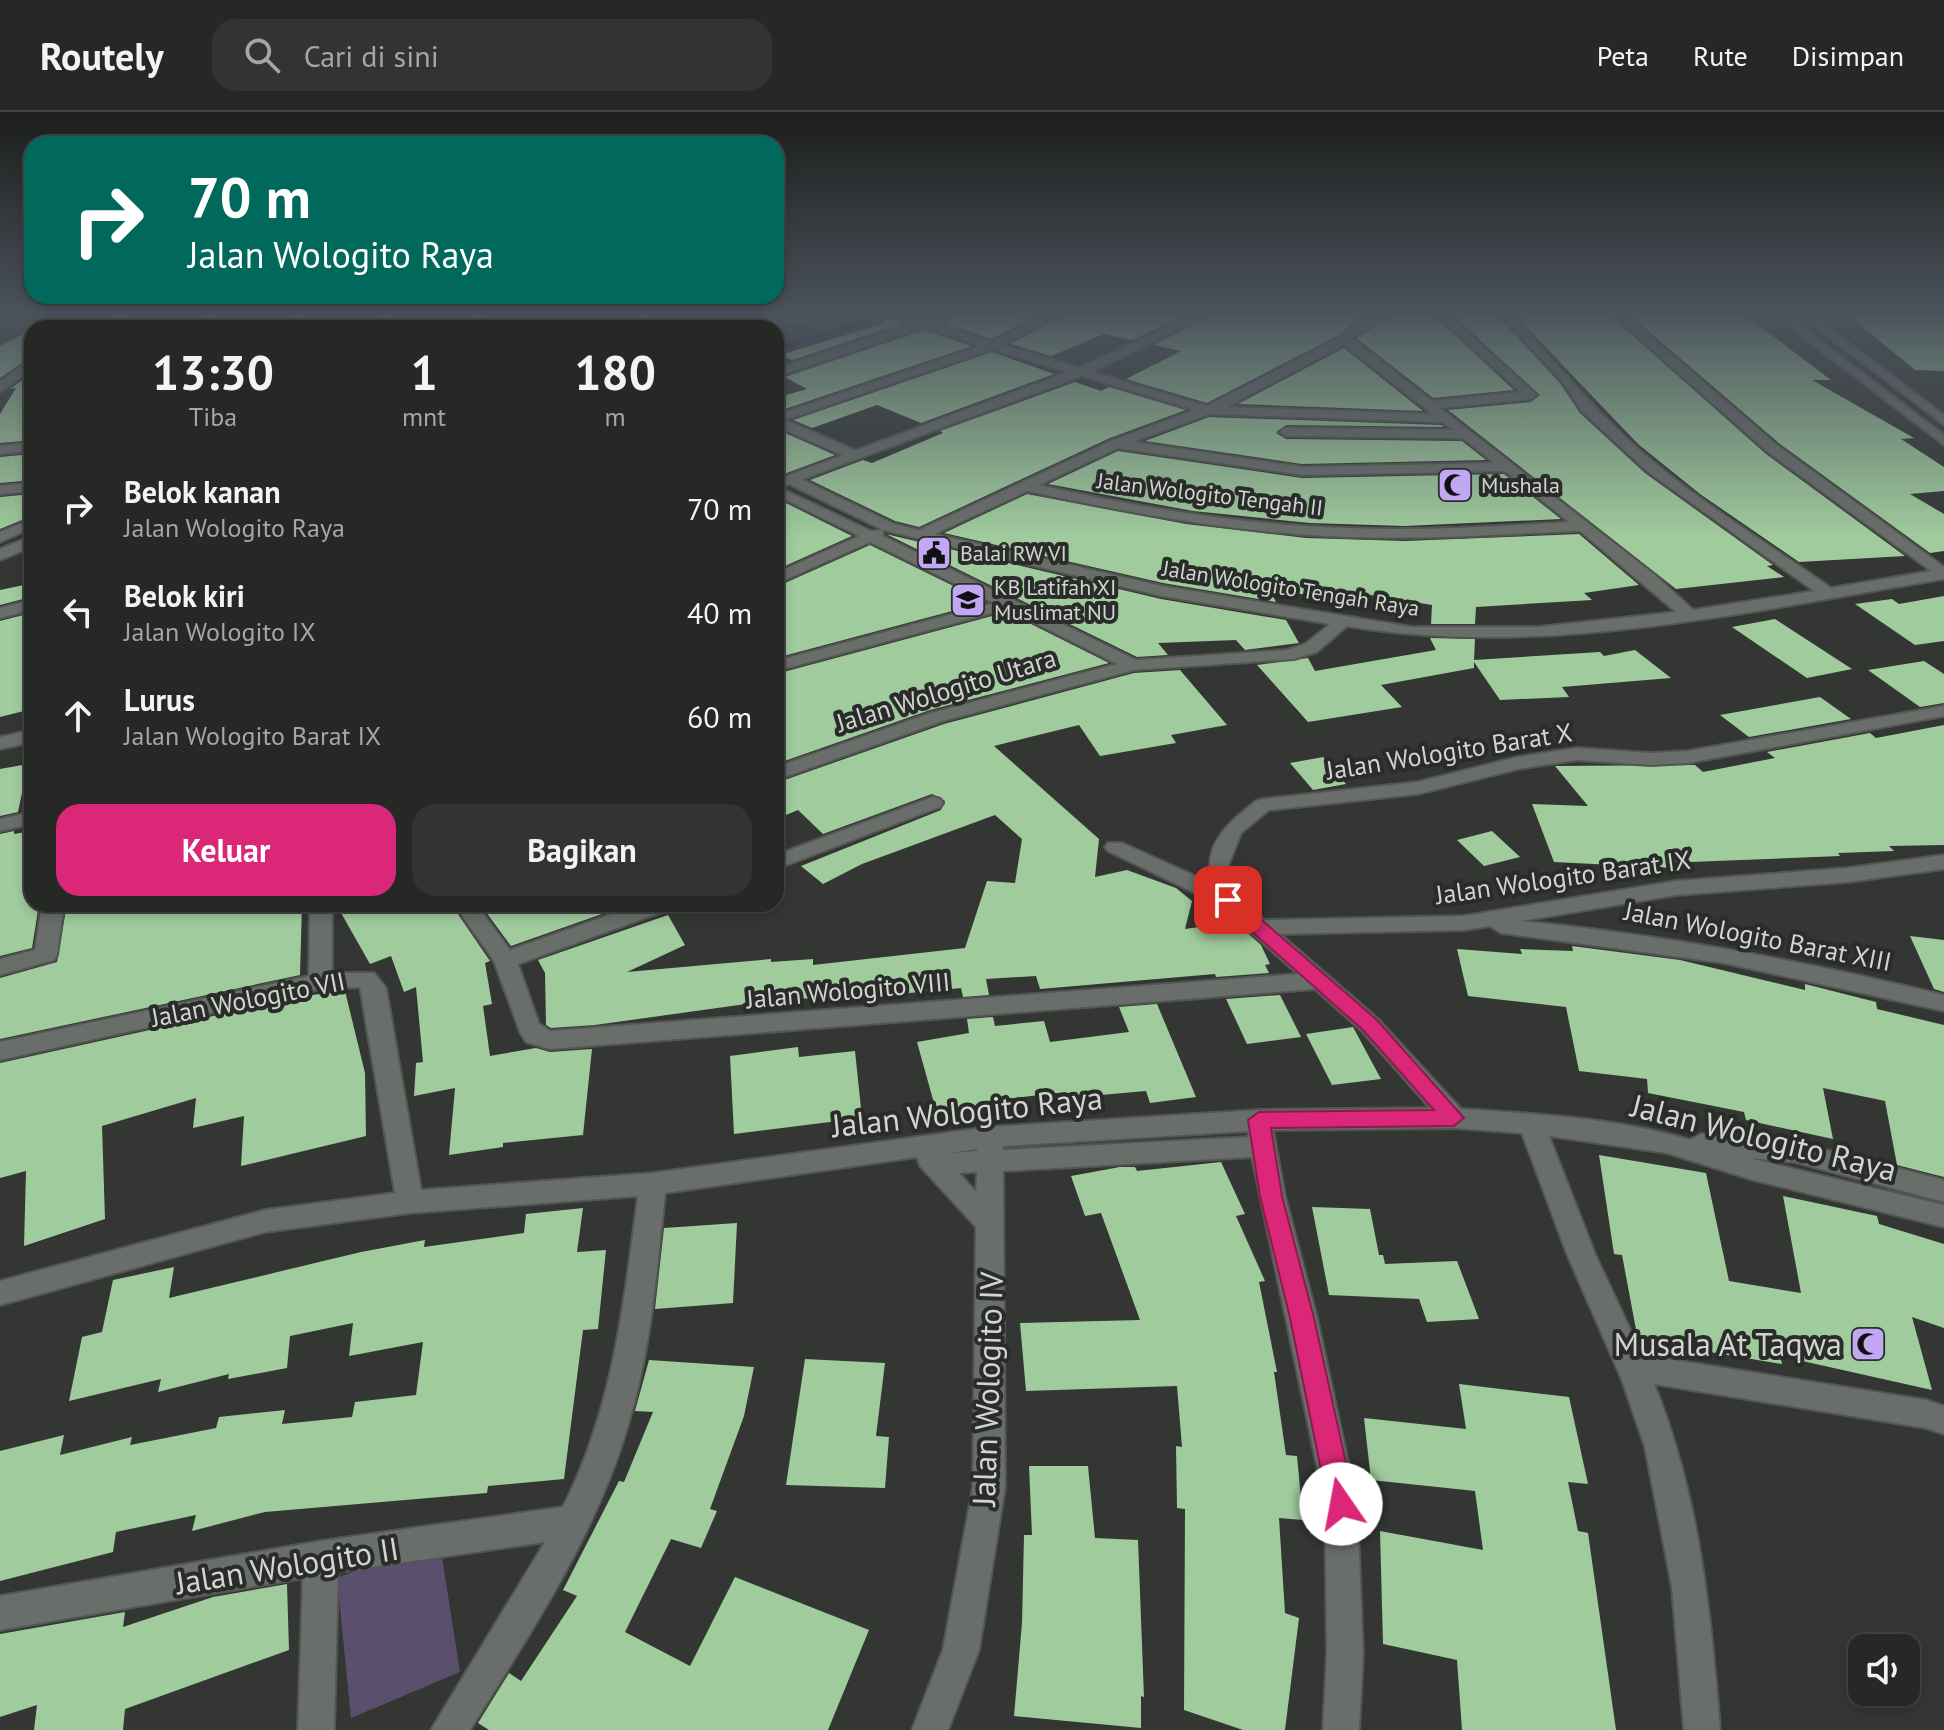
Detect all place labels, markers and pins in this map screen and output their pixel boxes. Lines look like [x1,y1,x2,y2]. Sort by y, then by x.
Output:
mosque icon: Mushala [1436,466,1474,504]
place label: Mushala [1481,471,1560,499]
public building icon: Balai RW VI [915,534,953,572]
place label: Balai RW VI [960,539,1067,567]
place label: KB Latifah XI Muslimat NU [994,573,1117,626]
school or university icon: KB Latifah XI Muslimat NU [949,581,987,619]
pin [1194,866,1262,934]
place label: Musala At Taqwa [1614,1323,1842,1365]
mosque icon: Musala At Taqwa [1849,1325,1887,1363]

